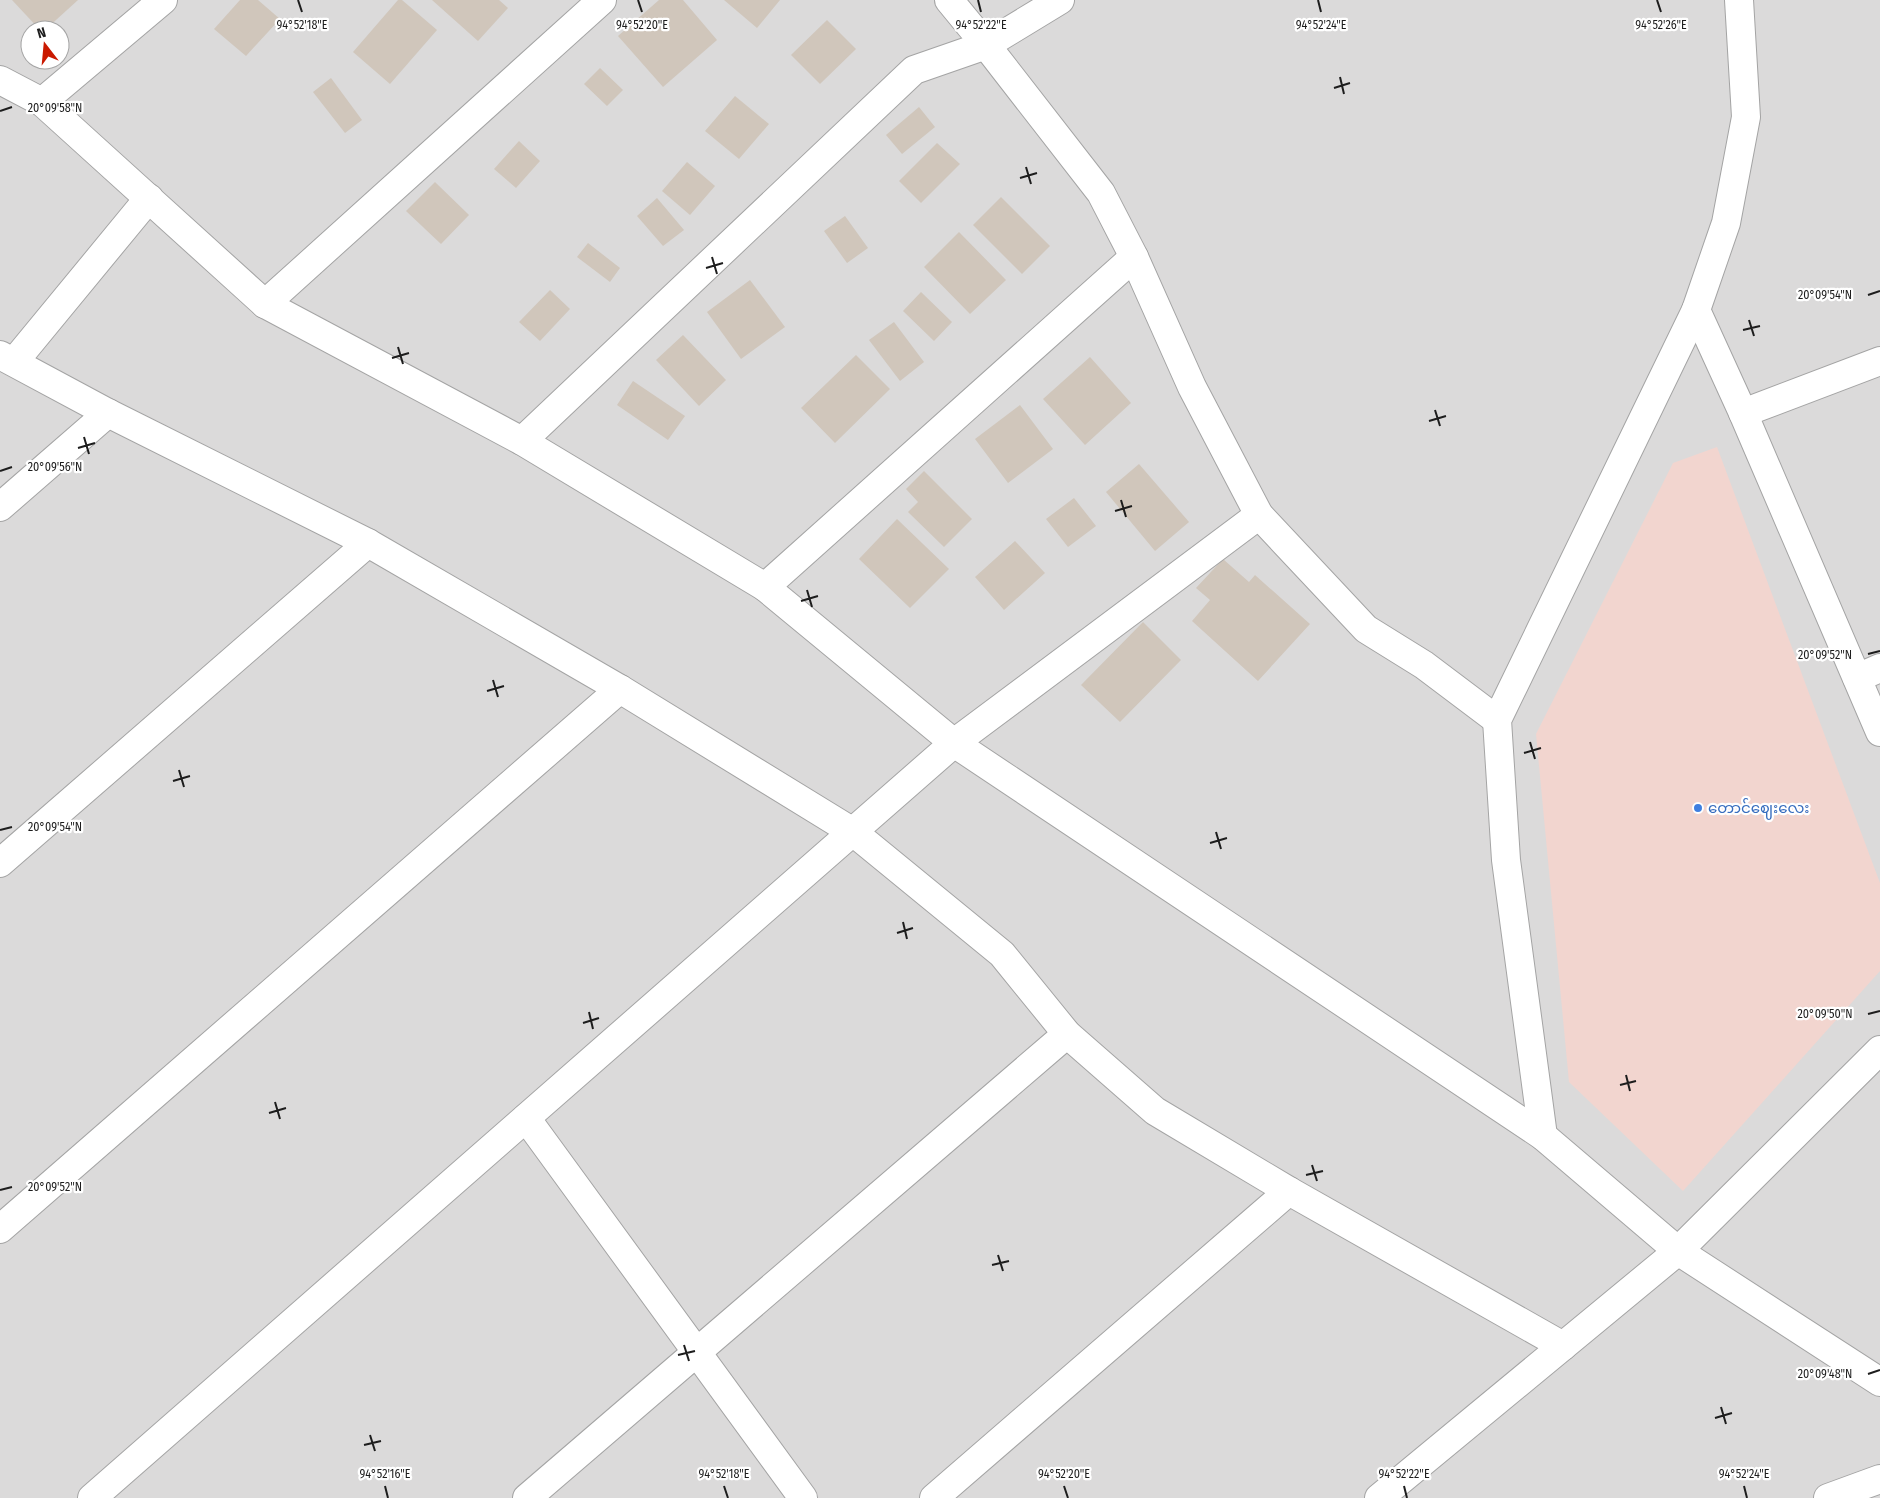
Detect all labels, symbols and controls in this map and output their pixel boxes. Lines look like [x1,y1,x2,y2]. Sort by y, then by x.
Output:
text: 94°52'18"E [277,18,328,32]
text: 94°52'20"E [616,18,668,32]
text: 94°52'22"E [955,18,1007,32]
text: 94°52'24"E [1296,18,1347,32]
text: 94°52'26"E [1635,18,1687,32]
north arrow [20,20,70,70]
text: N [35,24,48,42]
text: 20°09'58"N [28,101,82,115]
text: 20°09'54"N [1798,288,1852,302]
text: 20°09'56"N [28,460,82,474]
text: 20°09'52"N [1798,648,1852,662]
place label: တောင်ဈေးလေး [1708,798,1810,820]
marker: တောင်ဈေးလေး [1692,802,1704,814]
text: 20°09'54"N [28,820,82,834]
text: 20°09'50"N [1797,1007,1853,1021]
text: 20°09'52"N [28,1180,82,1194]
text: 20°09'48"N [1798,1367,1852,1381]
text: 94°52'16"E [360,1467,411,1481]
text: 94°52'18"E [699,1467,750,1481]
text: 94°52'20"E [1038,1467,1090,1481]
text: 94°52'22"E [1378,1467,1430,1481]
text: 94°52'24"E [1719,1467,1770,1481]

